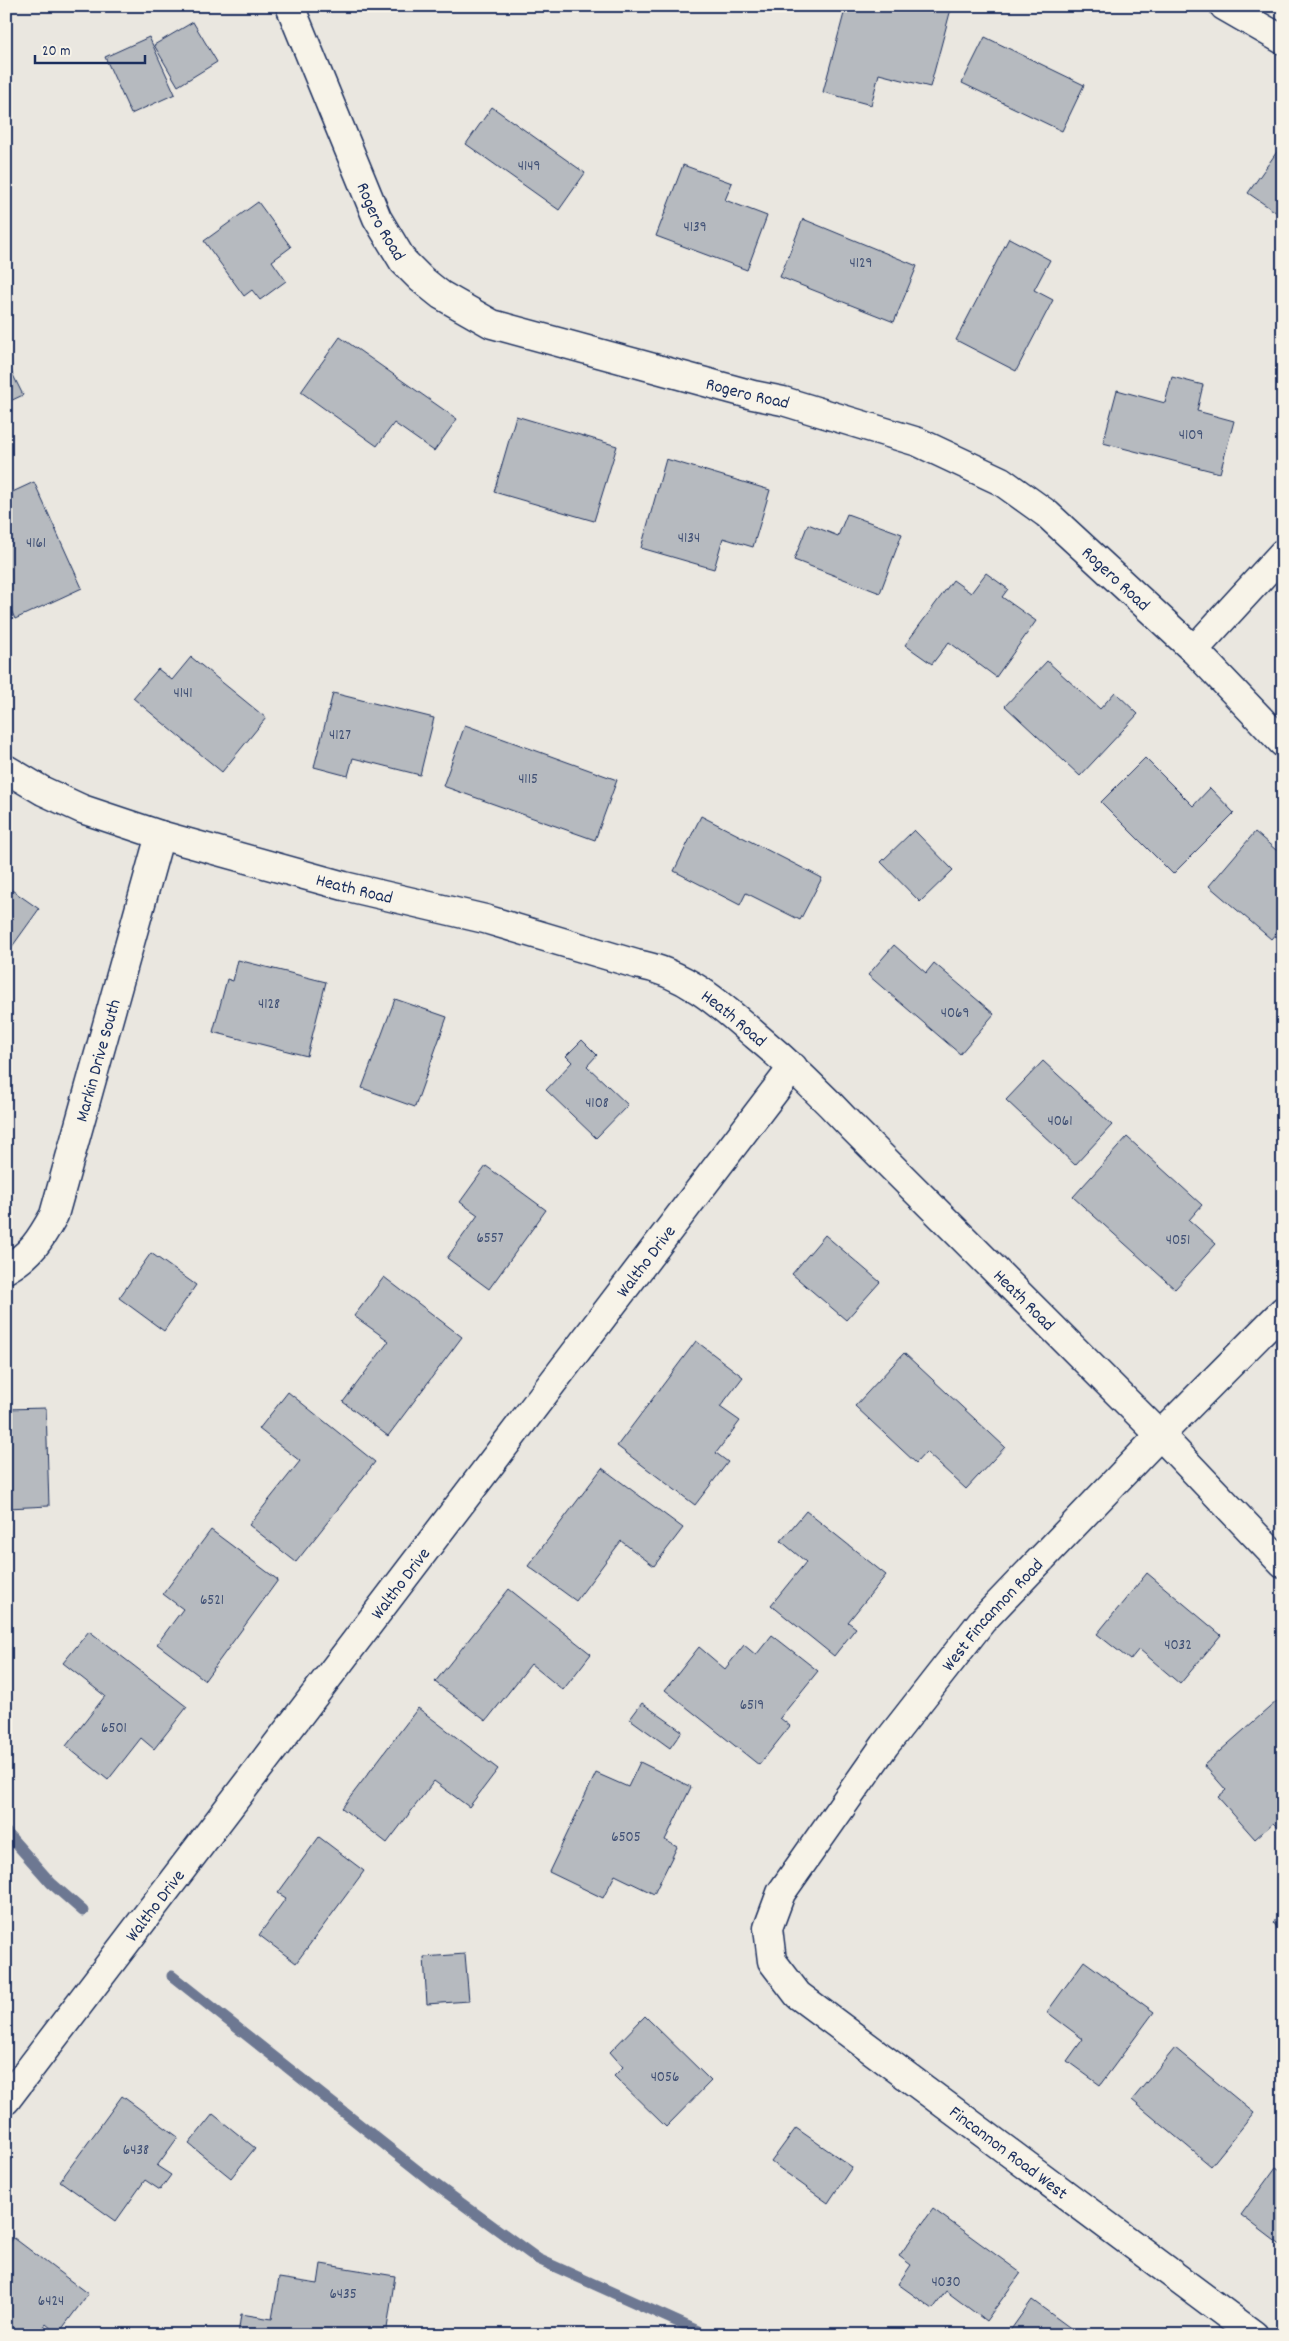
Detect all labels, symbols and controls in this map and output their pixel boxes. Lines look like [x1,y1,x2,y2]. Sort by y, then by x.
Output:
scale bar [35,32,145,64]
text: 20 m [42,41,70,63]
house number: 4149 [518,156,540,178]
street label: Rogero Road [349,179,410,266]
house number: 4139 [683,217,707,239]
house number: 4129 [850,253,872,275]
street label: Rogero Road [703,373,792,417]
house number: 4109 [1179,425,1203,447]
house number: 4134 [678,528,700,550]
house number: 4161 [26,533,46,555]
street label: Rogero Road [1075,542,1154,618]
house number: 4141 [173,683,193,705]
house number: 4127 [329,725,351,747]
house number: 4115 [518,769,538,791]
street label: Heath Road [313,869,395,912]
street label: Heath Road [695,985,771,1054]
house number: 4128 [258,994,280,1016]
street label: Markin Drive South [71,997,129,1125]
house number: 4069 [941,1003,969,1025]
house number: 4108 [585,1093,609,1115]
house number: 4061 [1047,1111,1073,1133]
street label: Waltho Drive [612,1221,683,1304]
house number: 6557 [477,1228,504,1250]
house number: 4051 [1166,1230,1190,1252]
street label: Heath Road [986,1265,1059,1338]
street label: Waltho Drive [366,1543,438,1626]
street label: West Fincannon Road [937,1554,1050,1677]
house number: 6521 [200,1590,224,1612]
house number: 4032 [1164,1635,1192,1657]
house number: 6519 [740,1695,764,1717]
house number: 6501 [101,1718,127,1740]
house number: 6505 [611,1827,641,1849]
street label: Waltho Drive [121,1865,192,1948]
house number: 4056 [651,2067,679,2089]
street label: Fincannon Road West [943,2101,1072,2207]
house number: 6438 [123,2140,149,2162]
house number: 4030 [931,2272,961,2294]
house number: 6435 [329,2284,357,2306]
house number: 6424 [38,2291,64,2313]

